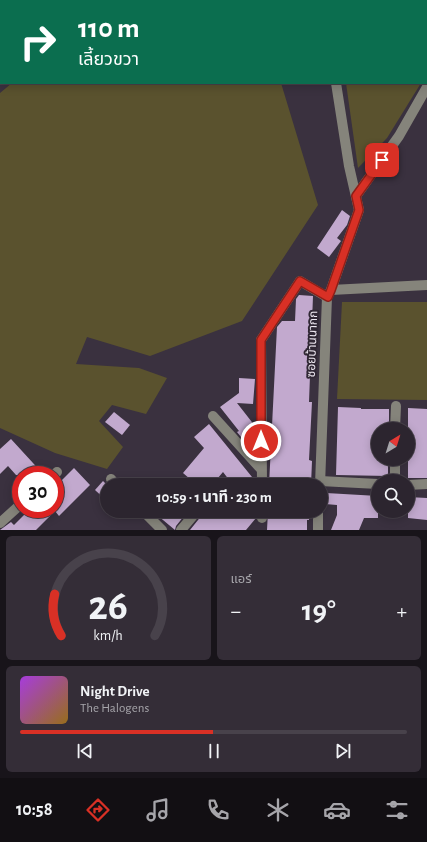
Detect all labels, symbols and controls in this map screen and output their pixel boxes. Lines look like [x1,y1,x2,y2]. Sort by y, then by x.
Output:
text: 110 m [78,15,140,43]
icon: right [12,16,64,68]
text: เลี้ยวขวา [78,51,139,69]
pin [365,143,399,177]
icon: arrive [371,149,393,171]
street label: ซอยบ้านนากก [304,310,319,378]
position arrow [240,420,282,462]
north arrow [371,422,415,466]
map controls [371,422,415,518]
speed limit sign: 30 [12,466,64,518]
button: search [371,474,415,518]
text: 10:59 · 1 นาที · 230 m [156,490,272,505]
text: แอร์ [231,573,252,586]
text: 26 [88,586,128,627]
text: 19° [302,596,336,626]
text: − [231,600,241,622]
text: + [396,600,407,622]
text: km/h [94,629,123,643]
text: Night Drive [80,684,150,699]
text: The Halogens [80,702,149,715]
icon: previous [74,740,96,762]
icon: pause [203,740,225,762]
icon: next [332,740,354,762]
icon: directions [84,796,112,824]
icon: music [144,796,172,824]
icon: phone [204,796,232,824]
icon: climate [264,796,292,824]
icon: car [323,796,351,824]
icon: filters [383,796,411,824]
text: 10:58 [16,801,53,819]

